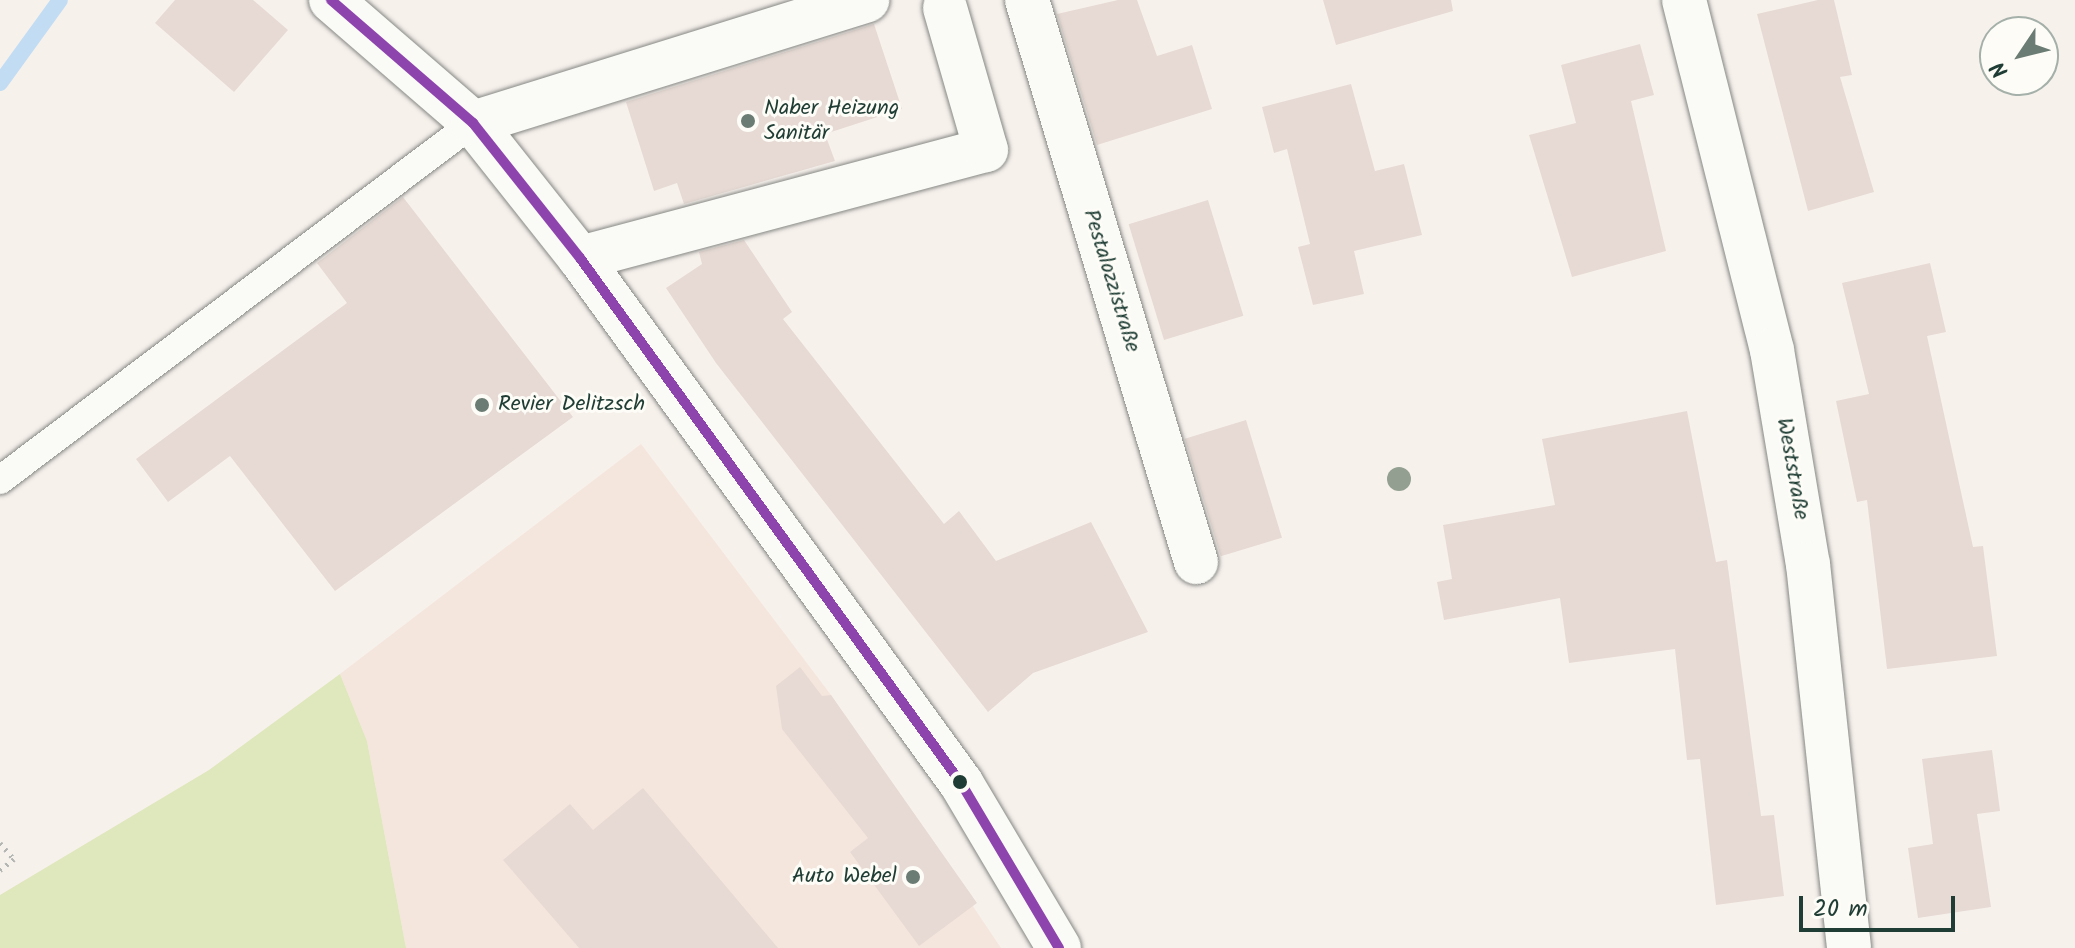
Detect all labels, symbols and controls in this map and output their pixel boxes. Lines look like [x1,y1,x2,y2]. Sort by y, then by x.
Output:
north arrow [1979,16,2059,96]
text: N [1982,53,2019,85]
place label: Naber Heizung Sanitär [764,95,899,146]
marker: Naber Heizung Sanitär [739,112,757,130]
street label: Pestalozzistraße [1077,206,1145,356]
place label: Revier Delitzsch [498,392,645,418]
marker: Revier Delitzsch [473,396,491,414]
street label: Weststraße [1770,416,1814,522]
unlabelled marker [952,774,968,790]
place label: Auto Webel [792,864,897,890]
marker: Auto Webel [904,868,922,886]
scale bar [1803,880,1959,930]
text: 20 m [1813,890,1868,929]

